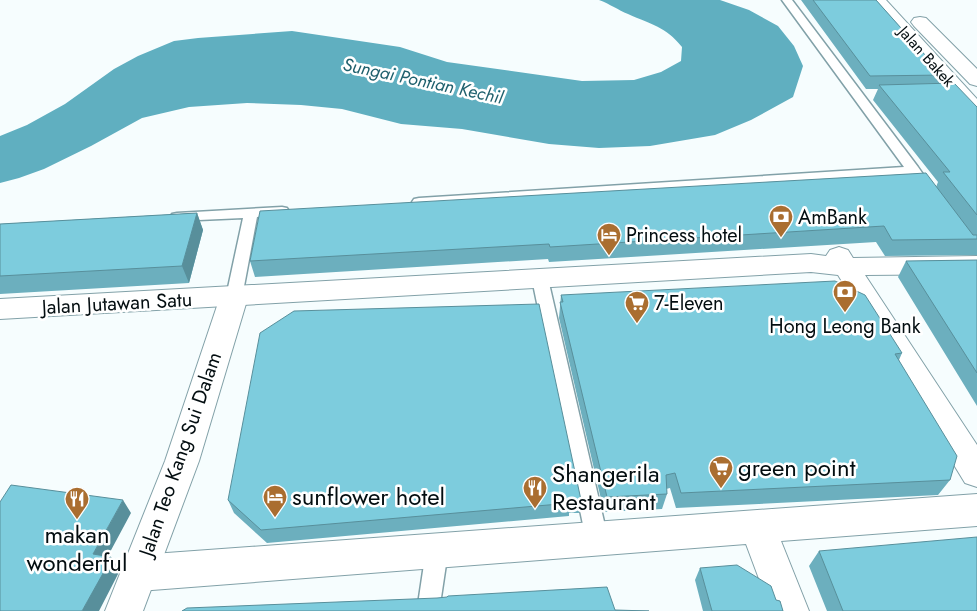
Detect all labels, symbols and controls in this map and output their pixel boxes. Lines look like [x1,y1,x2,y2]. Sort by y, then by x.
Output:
street label: Jalan Bakek [892,19,961,93]
water label: Sungai Pontian Kechil [341,51,506,111]
place label: AmBank [798,203,867,232]
bank icon: AmBank [768,204,794,238]
place label: Princess hotel [626,221,742,250]
hotel icon: Princess hotel [596,222,622,256]
bank icon: Hong Leong Bank [832,279,858,313]
street label: Jalan Jutawan Satu [38,285,193,322]
place label: 7-Eleven [654,289,724,318]
supermarket icon: 7-Eleven [624,290,650,324]
place label: Hong Leong Bank [769,312,921,341]
street label: Jalan Teo Kang Sui Dalam [131,348,229,563]
place label: green point [738,450,856,485]
supermarket icon: green point [708,455,734,489]
place label: Shangerila Restaurant [552,456,659,519]
restaurant icon: Shangerila Restaurant [522,475,548,509]
place label: sunflower hotel [292,479,445,514]
hotel icon: sunflower hotel [262,484,288,518]
restaurant icon: makan wonderful [64,486,90,520]
place label: makan wonderful [27,517,127,580]

